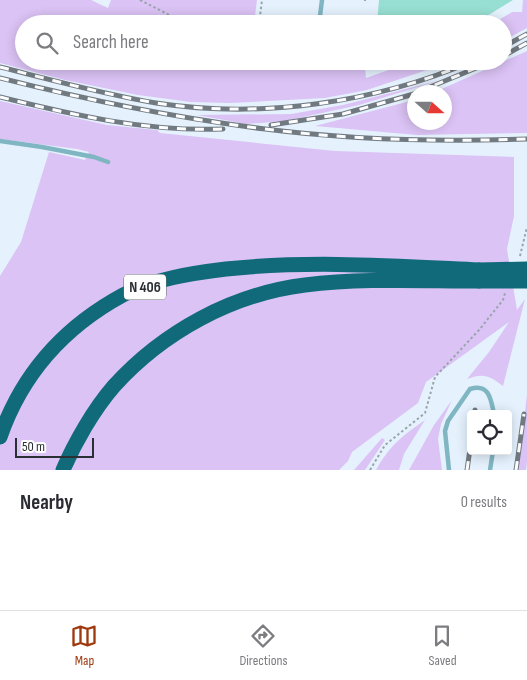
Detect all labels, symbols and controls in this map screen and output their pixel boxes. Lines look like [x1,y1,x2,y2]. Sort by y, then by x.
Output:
search box [15,15,512,70]
icon: search [33,29,61,57]
text: Search here [73,31,149,54]
north arrow [407,85,452,130]
road number: N 406 [124,274,166,300]
map controls [467,410,512,455]
button: locate [467,410,512,455]
scale bar [15,435,94,458]
text: 50 m [22,438,45,455]
text: Nearby [20,490,73,515]
text: 0 results [461,493,507,512]
tab: Map [70,622,98,669]
tab: Directions [239,622,288,669]
tab: Saved [428,622,457,669]

